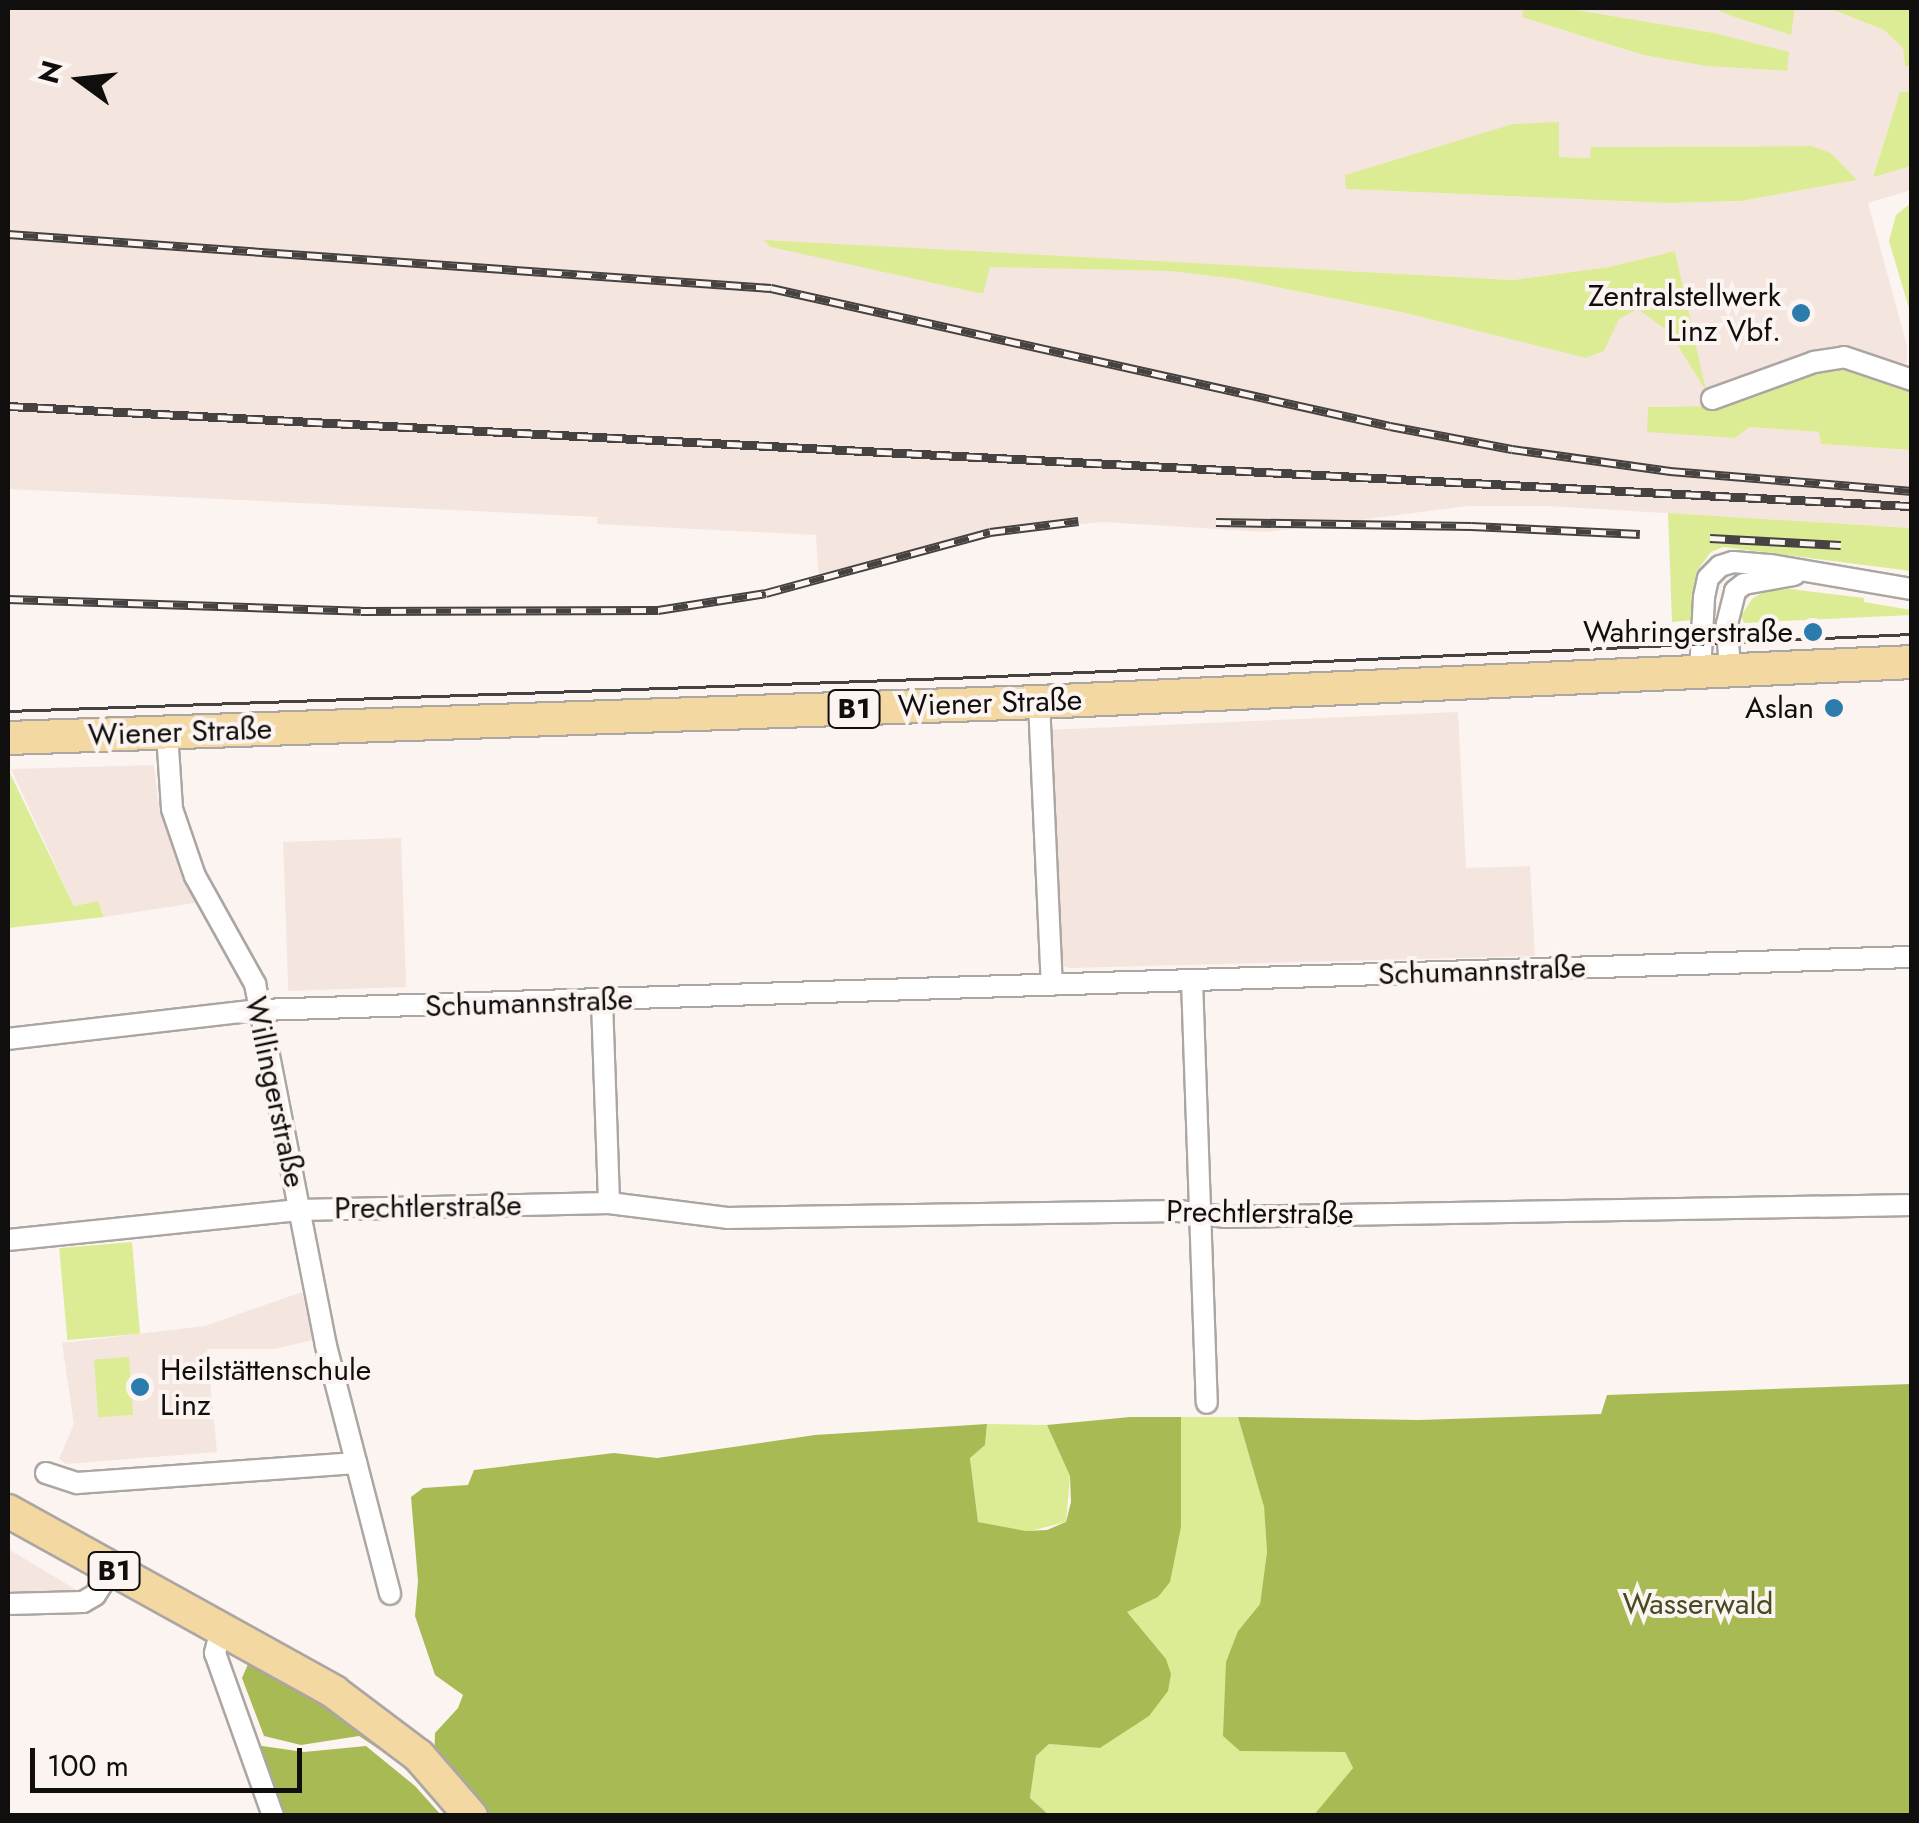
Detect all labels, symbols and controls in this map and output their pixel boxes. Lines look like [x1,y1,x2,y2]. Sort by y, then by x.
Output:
north arrow [30,30,130,130]
text: N [28,56,73,88]
place label: Zentralstellwerk Linz Vbf. [1588,278,1781,348]
marker: Zentralstellwerk Linz Vbf. [1790,302,1812,324]
place label: Wahringerstraße [1583,614,1793,650]
marker: Wahringerstraße [1802,621,1824,643]
street label: Wiener Straße [897,682,1083,724]
road number: B1 [826,686,882,732]
place label: Aslan [1745,690,1814,726]
marker: Aslan [1823,697,1845,719]
street label: Wiener Straße [87,711,273,753]
street label: Schumannstraße [1377,949,1587,993]
street label: Schumannstraße [424,981,634,1025]
street label: Willingerstraße [237,993,313,1191]
street label: Prechtlerstraße [334,1187,522,1227]
street label: Prechtlerstraße [1166,1193,1354,1233]
place label: Heilstättenschule Linz [160,1352,371,1422]
marker: Heilstättenschule Linz [129,1376,151,1398]
road number: B1 [86,1548,142,1594]
park label: Wasserwald [1623,1586,1773,1622]
scale bar [35,1728,308,1790]
text: 100 m [47,1744,129,1787]

